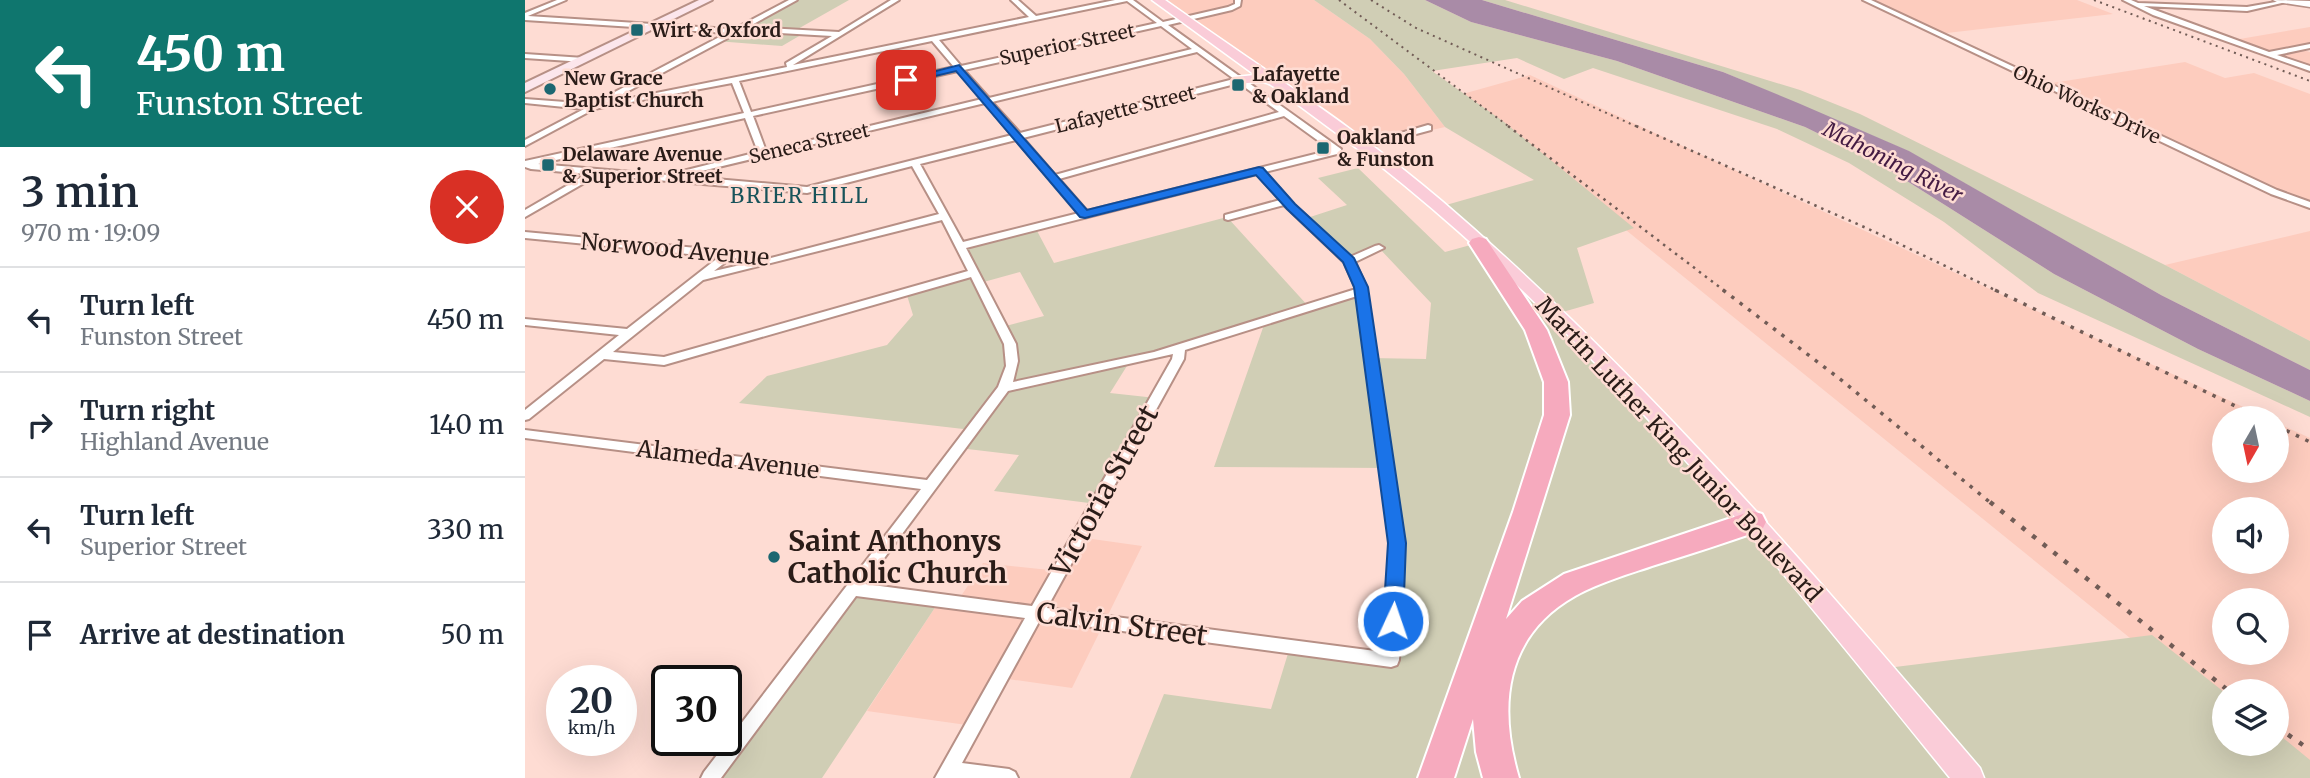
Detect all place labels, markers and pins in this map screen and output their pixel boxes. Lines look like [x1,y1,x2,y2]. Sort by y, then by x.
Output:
place label: Wirt & Oxford [650,18,781,42]
marker: Wirt & Oxford [629,22,645,38]
pin [876,50,936,110]
place label: Lafayette & Oakland [1252,62,1350,108]
place label: New Grace Baptist Church [564,66,704,112]
marker: Lafayette & Oakland [1230,77,1246,93]
marker: New Grace Baptist Church [542,81,558,97]
place label: Oakland & Funston [1337,125,1434,171]
marker: Oakland & Funston [1315,140,1331,156]
place label: Delaware Avenue & Superior Street [562,142,723,188]
marker: Delaware Avenue & Superior Street [540,157,556,173]
place label: Saint Anthonys Catholic Church [788,523,1008,591]
marker: Saint Anthonys Catholic Church [766,549,782,565]

